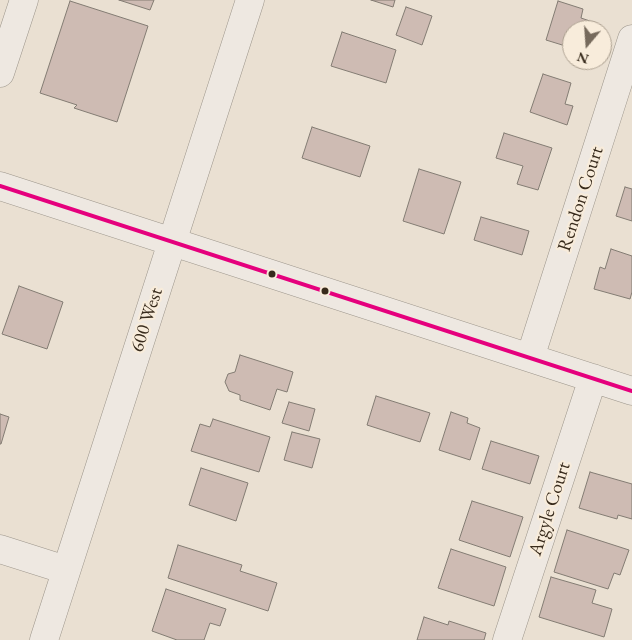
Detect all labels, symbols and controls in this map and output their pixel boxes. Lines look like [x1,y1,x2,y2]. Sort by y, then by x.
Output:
north arrow [562,20,612,70]
text: N [575,48,591,69]
street label: Rendon Court [553,144,609,254]
unlabelled marker [267,269,277,279]
street label: 600 West [126,285,168,355]
unlabelled marker [320,286,330,296]
street label: Argyle Court [524,459,576,559]

